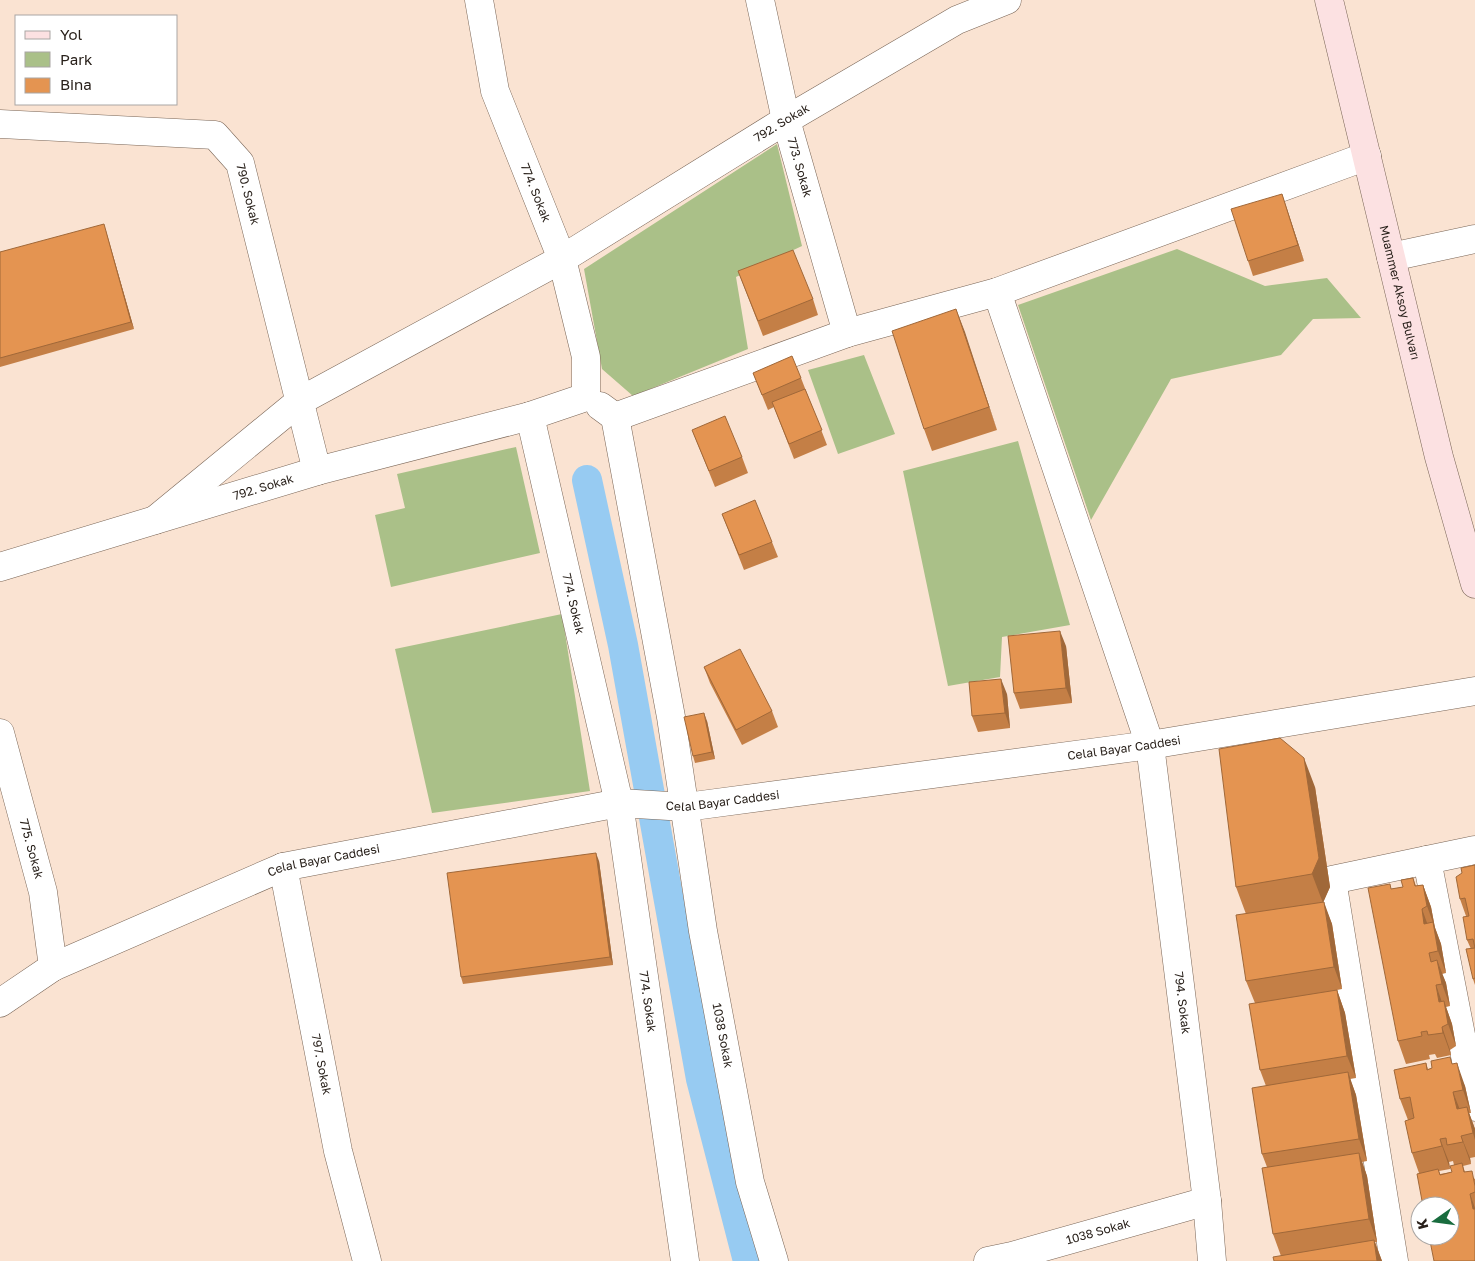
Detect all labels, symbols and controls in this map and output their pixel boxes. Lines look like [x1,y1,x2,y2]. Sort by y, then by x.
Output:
legend [15,15,178,105]
text: Yol [60,25,82,43]
text: Park [60,50,93,68]
text: Bina [60,75,92,93]
street label: 792. Sokak [751,100,812,145]
street label: 773. Sokak [784,136,816,199]
street label: 774. Sokak [518,161,555,224]
street label: 790. Sokak [233,162,263,227]
street label: Muammer Aksoy Bulvarı [1376,224,1423,361]
street label: 792. Sokak [231,471,295,503]
street label: 774. Sokak [559,572,588,636]
street label: Celal Bayar Caddesi [1066,732,1182,763]
street label: Celal Bayar Caddesi [665,787,780,814]
street label: 775. Sokak [17,817,47,881]
street label: Celal Bayar Caddesi [265,841,381,880]
street label: 774. Sokak [636,970,660,1033]
street label: 794. Sokak [1171,971,1194,1035]
street label: 1038 Sokak [710,1002,737,1069]
street label: 797. Sokak [308,1032,335,1096]
north arrow [1410,1196,1460,1246]
street label: 1038 Sokak [1064,1215,1132,1247]
text: K [1412,1217,1431,1231]

